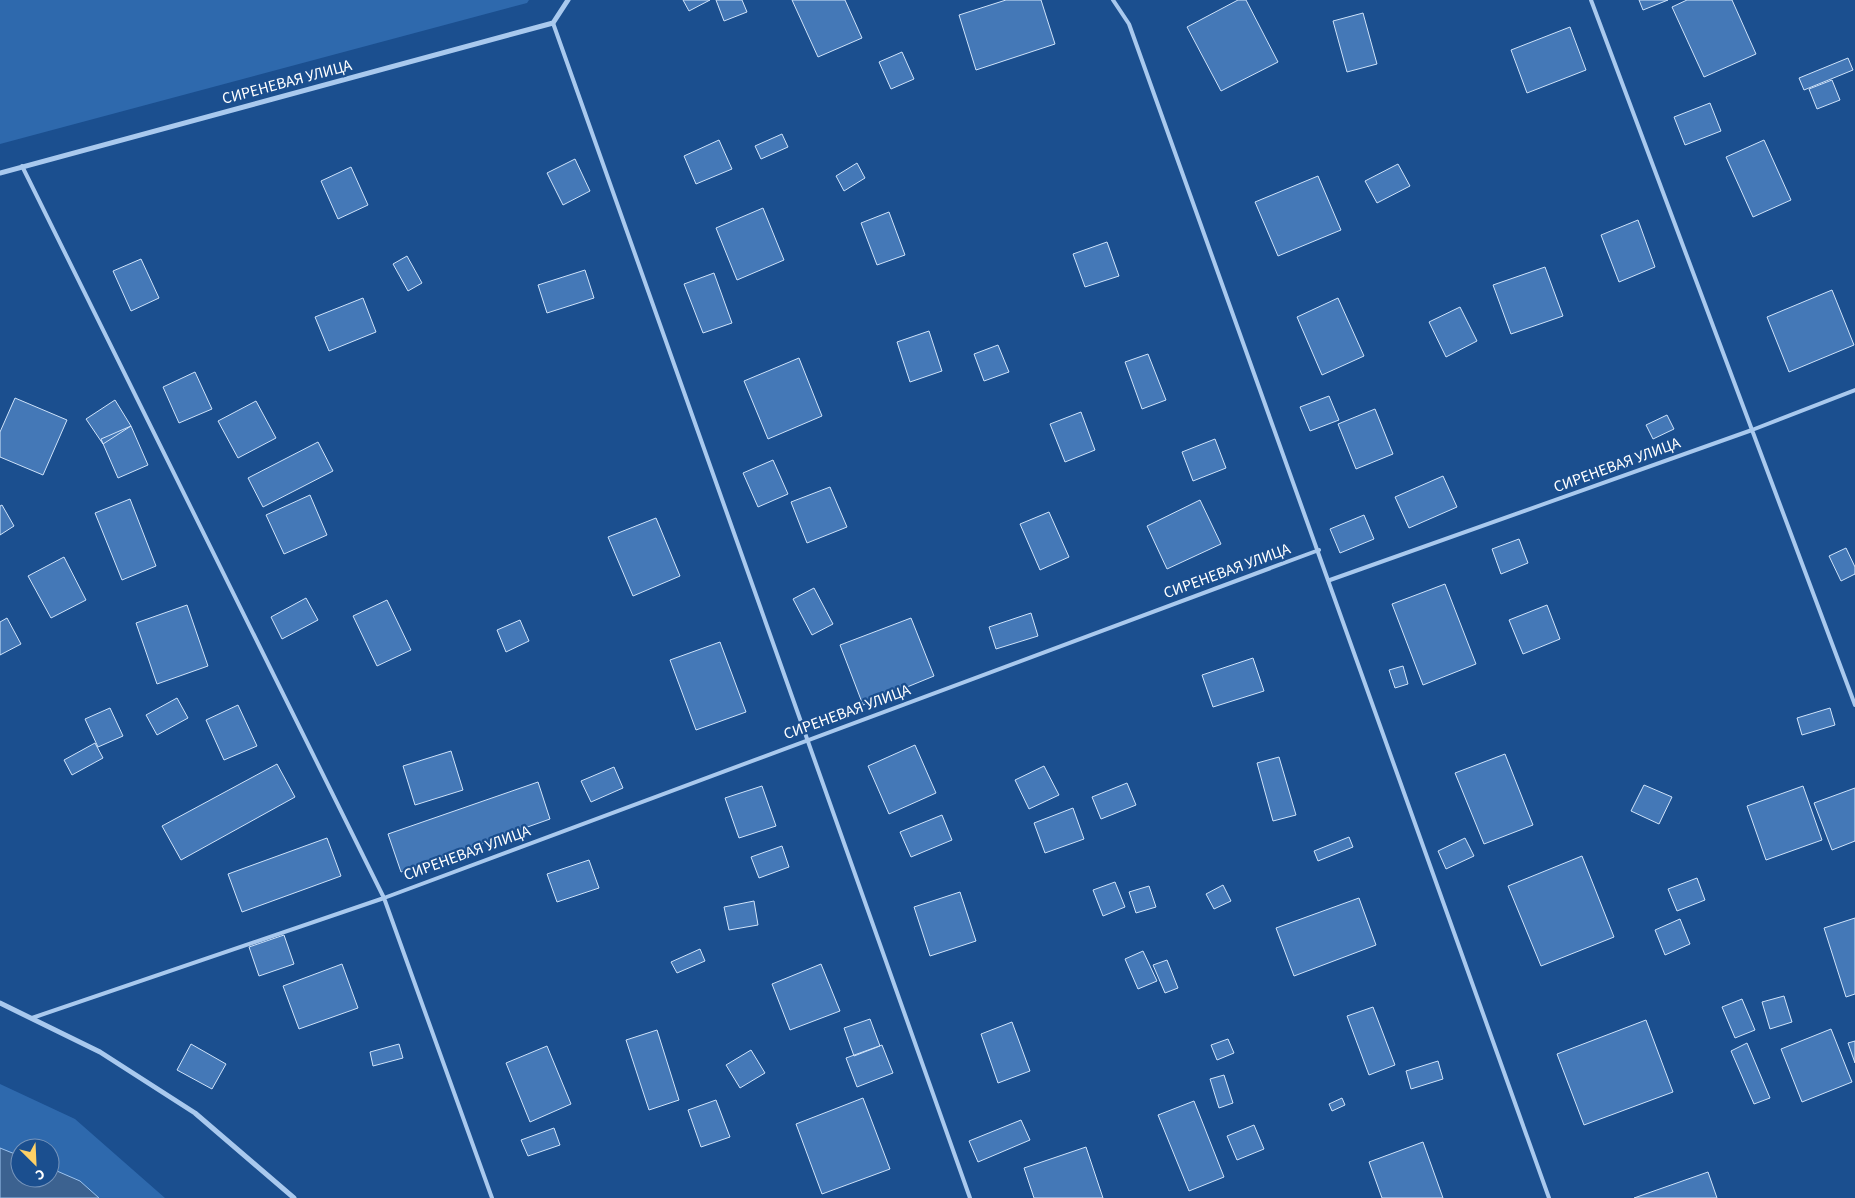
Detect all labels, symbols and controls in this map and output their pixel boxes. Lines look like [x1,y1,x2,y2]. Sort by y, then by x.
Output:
street label: СИРЕНЕВАЯ УЛИЦА [220,54,355,110]
street label: СИРЕНЕВАЯ УЛИЦА [1551,432,1684,498]
street label: СИРЕНЕВАЯ УЛИЦА [1161,538,1294,604]
street label: СИРЕНЕВАЯ УЛИЦА [781,679,914,745]
street label: СИРЕНЕВАЯ УЛИЦА [401,820,534,886]
north arrow [10,1138,60,1188]
text: С [32,1163,48,1185]

